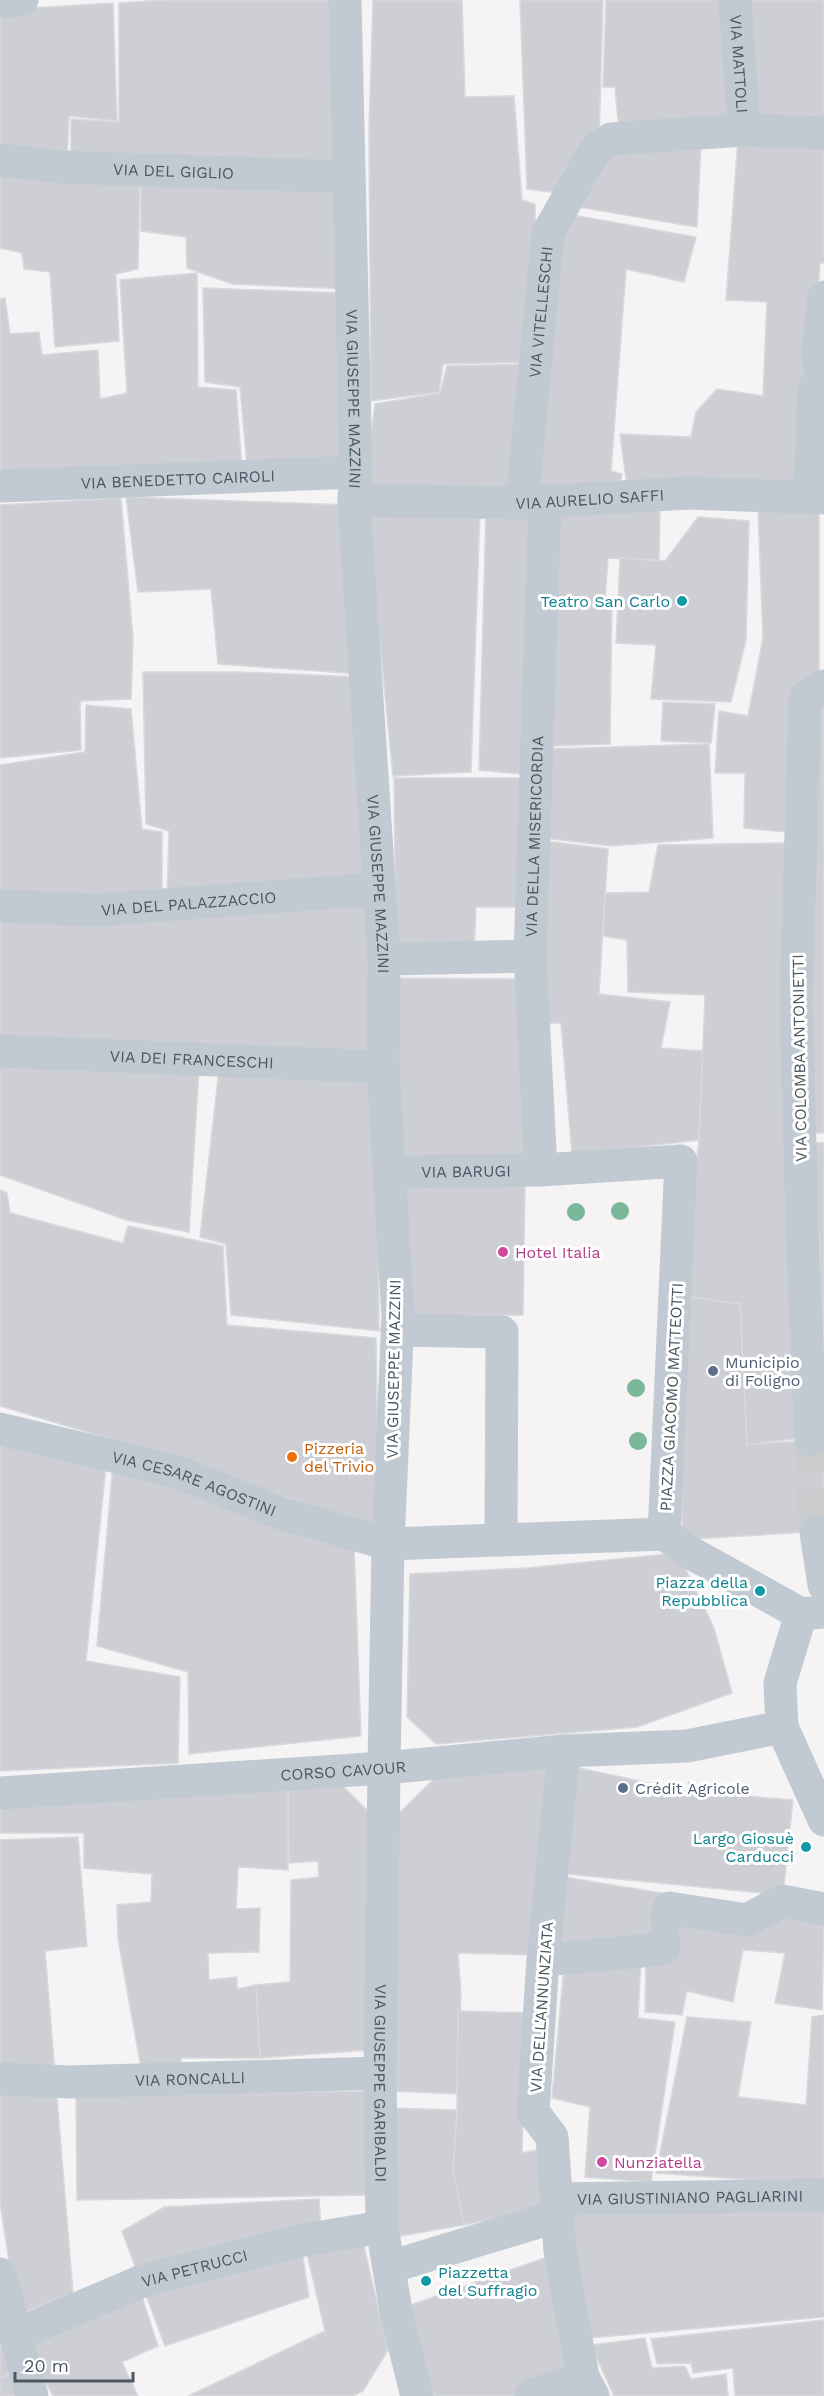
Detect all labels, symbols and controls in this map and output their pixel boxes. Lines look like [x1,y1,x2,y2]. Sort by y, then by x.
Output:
street label: VIA MATTOLI [726,14,752,114]
street label: VIA DEL GIGLIO [113,160,234,183]
street label: VIA VITELLESCHI [525,245,557,379]
street label: VIA GIUSEPPE MAZZINI [342,309,365,489]
street label: VIA BENEDETTO CAIROLI [80,466,275,493]
street label: VIA AURELIO SAFFI [515,485,665,513]
place label: Teatro San Carlo [541,592,670,611]
marker: Teatro San Carlo [675,594,689,608]
street label: VIA DELLA MISERICORDIA [522,735,547,937]
street label: VIA GIUSEPPE MAZZINI [363,794,393,974]
street label: VIA DEL PALAZZACCIO [100,888,277,920]
street label: VIA COLOMBA ANTONIETTI [788,954,811,1162]
street label: VIA DEI FRANCESCHI [109,1047,274,1072]
street label: VIA BARUGI [421,1161,511,1182]
place label: Hotel Italia [515,1243,601,1262]
marker: Hotel Italia [496,1245,510,1259]
street label: VIA GIUSEPPE MAZZINI [382,1279,405,1459]
street label: PIAZZA GIACOMO MATTEOTTI [656,1282,687,1512]
place label: Municipio di Foligno [725,1353,800,1390]
marker: Municipio di Foligno [706,1364,720,1378]
place label: Pizzeria del Trivio [304,1439,374,1476]
street label: VIA CESARE AGOSTINI [110,1447,279,1520]
marker: Pizzeria del Trivio [285,1450,299,1464]
place label: Piazza della Repubblica [656,1573,748,1610]
marker: Piazza della Repubblica [753,1584,767,1598]
street label: CORSO CAVOUR [280,1757,407,1785]
place label: Crédit Agricole [635,1779,750,1798]
marker: Crédit Agricole [616,1781,630,1795]
place label: Largo Giosuè Carducci [693,1829,794,1866]
marker: Largo Giosuè Carducci [799,1840,813,1854]
street label: VIA DELL'ANNUNZIATA [526,1920,557,2093]
street label: VIA GIUSEPPE GARIBALDI [370,1984,390,2182]
street label: VIA RONCALLI [135,2068,245,2090]
place label: Nunziatella [614,2153,702,2172]
marker: Nunziatella [595,2155,609,2169]
street label: VIA GIUSTINIANO PAGLIARINI [577,2186,803,2209]
street label: VIA PETRUCCI [139,2245,250,2291]
place label: Piazzetta del Suffragio [438,2263,537,2300]
marker: Piazzetta del Suffragio [419,2274,433,2288]
scale bar [15,2345,134,2383]
text: 20 m [24,2355,69,2376]

